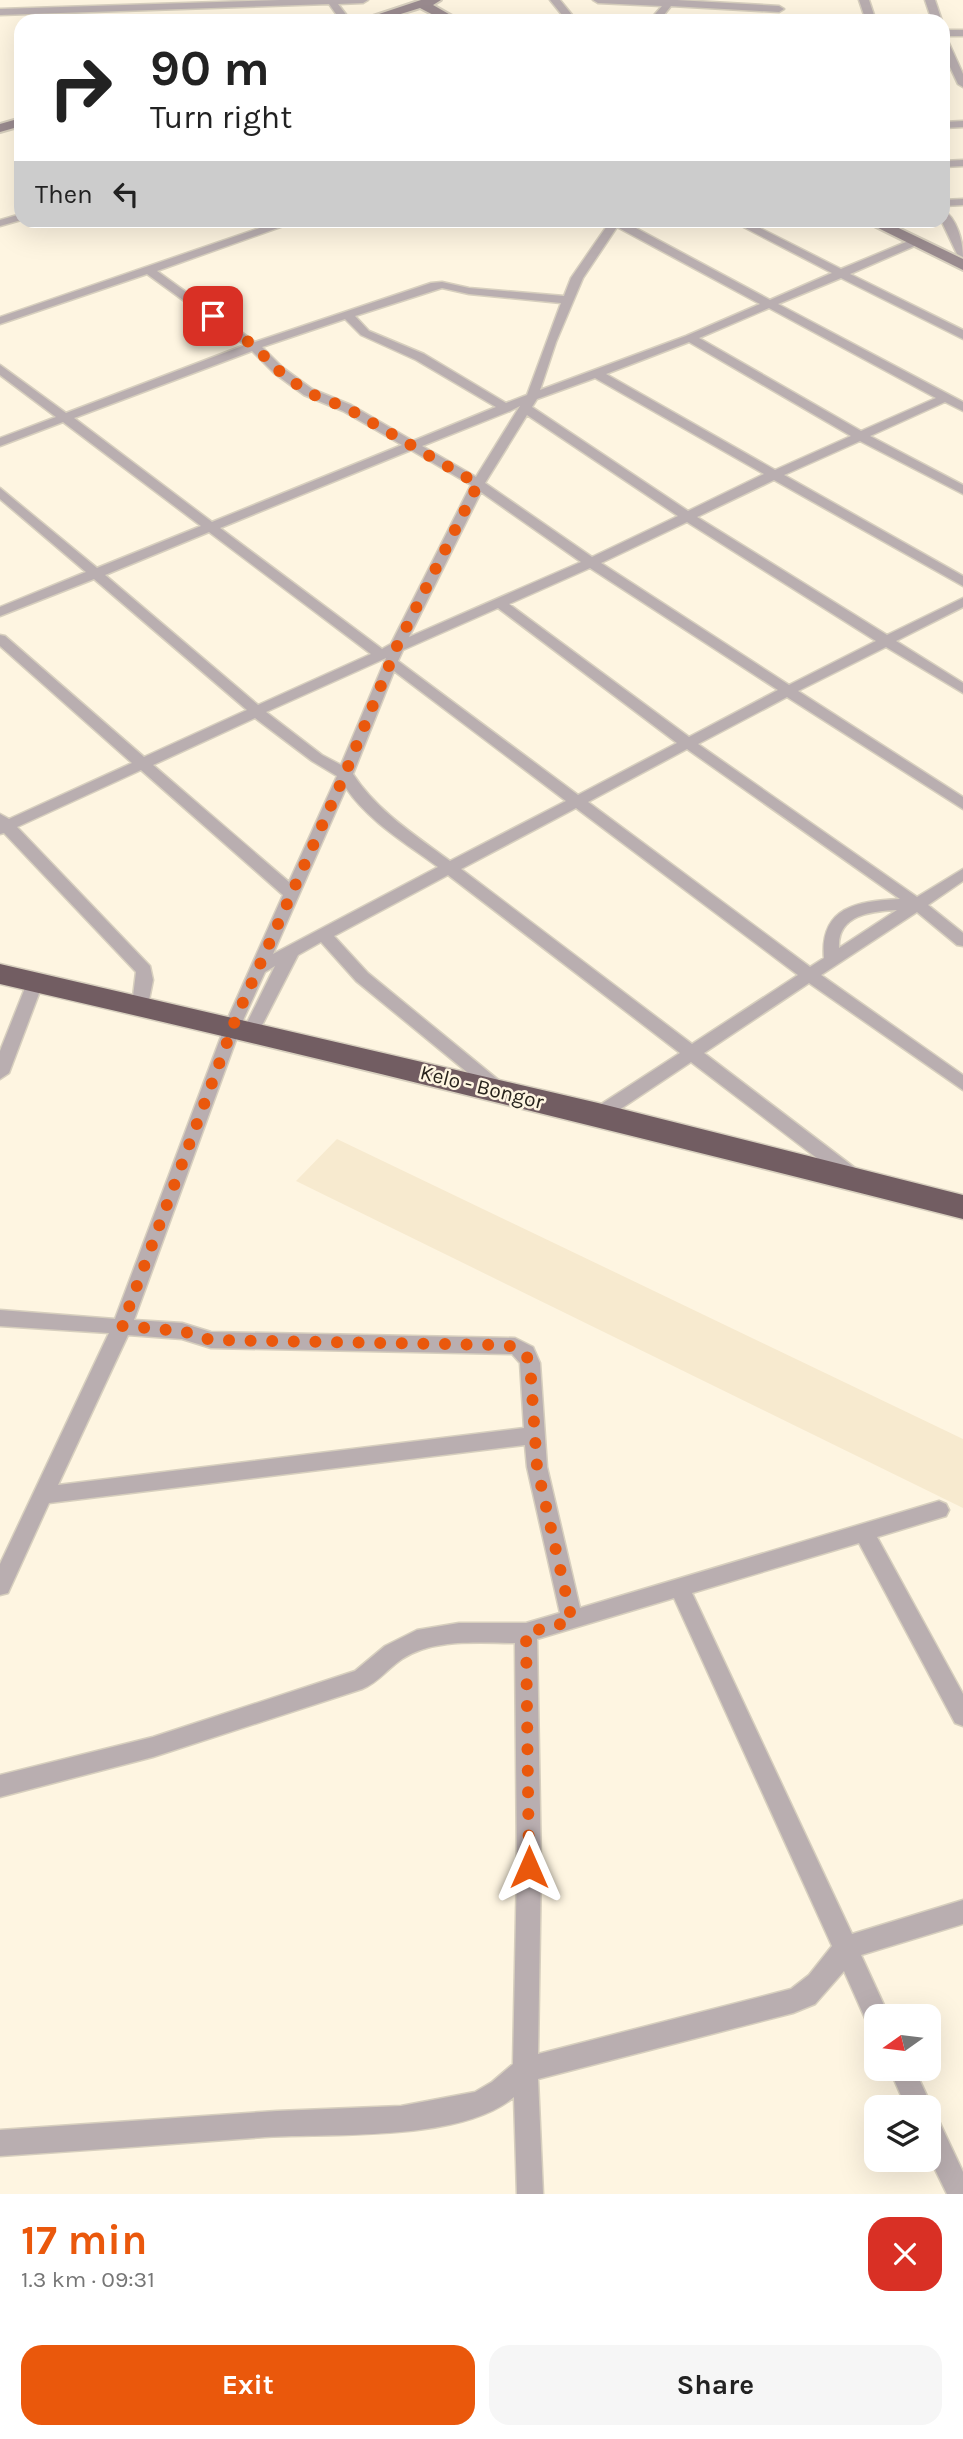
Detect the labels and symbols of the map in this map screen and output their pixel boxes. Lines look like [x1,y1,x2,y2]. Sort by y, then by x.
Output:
pin [183,286,243,346]
street label: Kelo - Bongor [418,1060,547,1114]
position arrow [492,1830,566,1904]
north arrow [864,2004,942,2081]

